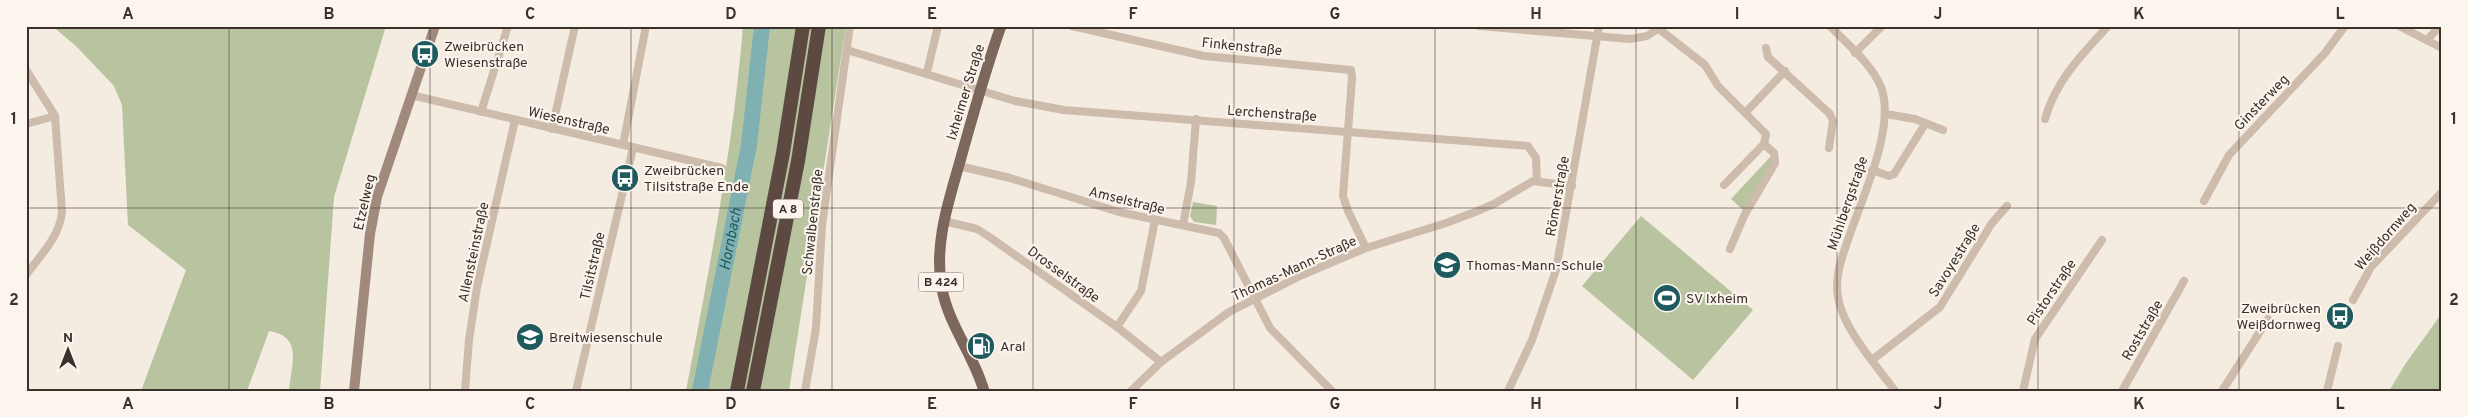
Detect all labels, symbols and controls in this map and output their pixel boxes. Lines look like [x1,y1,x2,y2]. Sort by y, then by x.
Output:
text: A [122,5,134,25]
text: B [323,5,335,25]
text: C [525,5,535,25]
text: D [725,5,737,25]
text: E [927,5,937,25]
text: F [1128,5,1138,25]
text: G [1330,5,1340,25]
text: H [1530,5,1542,25]
text: I [1735,5,1739,25]
text: J [1934,5,1942,25]
text: K [2133,5,2145,25]
text: L [2335,5,2345,25]
street label: Finkenstraße [1201,35,1283,60]
bus stop icon: Zweibrücken Wiesenstraße [410,39,440,69]
place label: Zweibrücken Wiesenstraße [444,39,528,72]
street label: Ixheimer Straße [944,42,989,143]
street label: Ginsterweg [2231,71,2293,135]
street label: Lerchenstraße [1226,103,1317,126]
street label: Wiesenstraße [526,104,611,139]
text: 1 [11,110,17,130]
text: 1 [2451,110,2457,130]
street label: Mühlbergstraße [1824,154,1872,253]
street label: Römerstraße [1543,155,1574,238]
bus stop icon: Zweibrücken Tilsitstraße Ende [610,163,640,193]
place label: Zweibrücken Tilsitstraße Ende [644,163,749,196]
street label: Schwalbenstraße [799,168,828,276]
street label: Etzelweg [351,173,380,232]
street label: Amselstraße [1087,184,1167,219]
street label: Weißdornweg [2352,199,2420,274]
road number: A 8 [773,200,803,218]
street label: Allensteinstraße [456,201,493,304]
water label: Hornbach [716,206,747,272]
street label: Savoyestraße [1926,221,1985,301]
street label: Tilsitstraße [577,231,610,302]
street label: Thomas-Mann-Straße [1230,233,1360,306]
street label: Drosselstraße [1024,243,1103,307]
school or university icon: Thomas-Mann-Schule [1432,250,1462,280]
street label: Pistorstraße [2024,257,2081,329]
place label: Thomas-Mann-Schule [1466,258,1603,275]
road number: B 424 [918,272,964,292]
sports icon: SV Ixheim [1652,283,1682,313]
text: 2 [9,291,19,311]
place label: SV Ixheim [1686,291,1748,308]
text: 2 [2449,291,2459,311]
street label: Roststraße [2119,297,2167,364]
place label: Zweibrücken Weißdornweg [2236,301,2321,334]
bus stop icon: Zweibrücken Weißdornweg [2325,301,2355,331]
school or university icon: Breitwiesenschule [515,322,545,352]
north arrow [42,324,92,374]
text: N [63,330,73,347]
place label: Breitwiesenschule [549,330,663,347]
fuel station icon: Aral [966,331,996,361]
place label: Aral [1000,339,1026,356]
text: A [122,395,134,415]
text: B [323,395,335,415]
text: C [525,395,535,415]
text: D [725,395,737,415]
text: E [927,395,937,415]
text: F [1128,395,1138,415]
text: G [1330,395,1340,415]
text: H [1530,395,1542,415]
text: I [1735,395,1739,415]
text: J [1934,395,1942,415]
text: K [2133,395,2145,415]
text: L [2335,395,2345,415]

